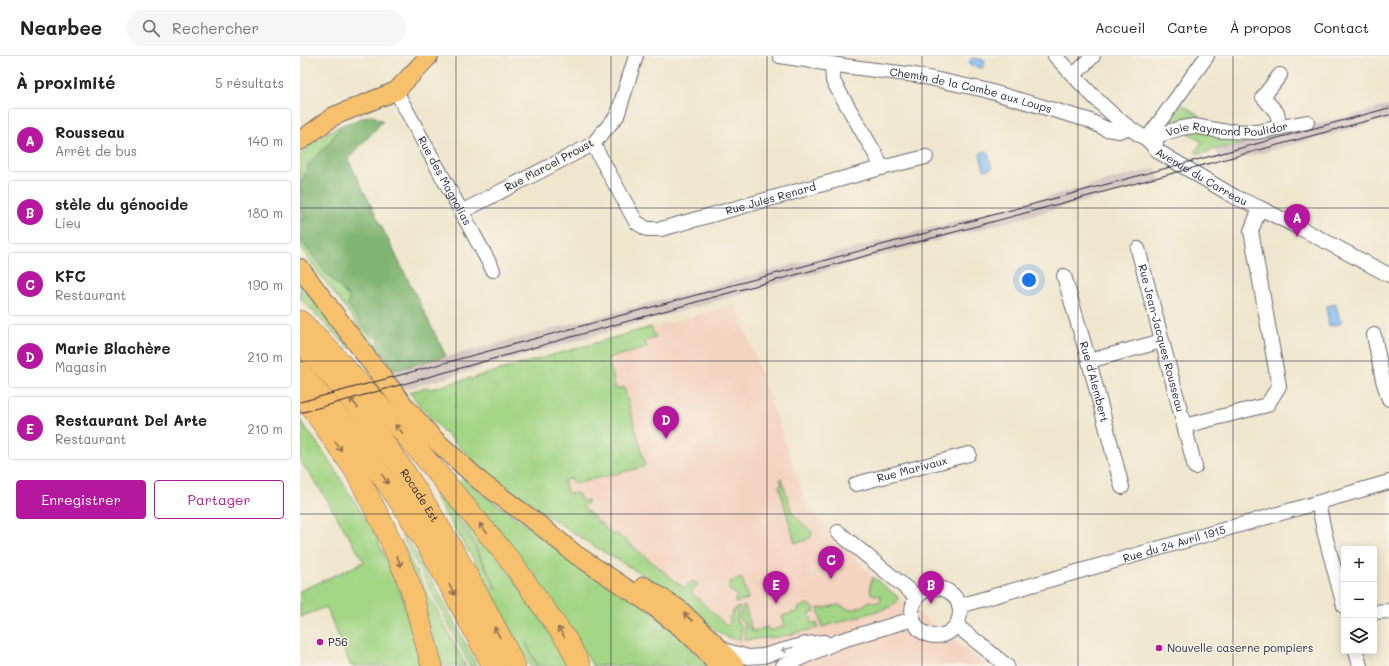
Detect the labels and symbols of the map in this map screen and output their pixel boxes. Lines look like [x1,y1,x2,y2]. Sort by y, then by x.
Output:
street label: Chemin de la Combe aux Loups [889,64,1054,116]
street label: Voie Raymond Poulidor [1164,118,1289,139]
street label: Rue des Magnolias [415,133,475,228]
street label: Rue Marcel Proust [502,135,596,194]
street label: Avenue du Carreau [1153,144,1250,209]
street label: Rue Jules Renard [724,178,818,218]
pin: A [1284,204,1310,237]
street label: Rue Jean-Jacques Rousseau [1135,262,1188,413]
your location [1019,270,1039,290]
street label: Rue d'Alembert [1077,339,1113,424]
one-way arrow [349,398,358,409]
pin: D [653,406,679,439]
one-way arrow [395,424,404,434]
one-way arrow [334,441,342,452]
street label: Rue Marivaux [875,452,949,485]
street label: Rocade Est [397,466,443,525]
one-way arrow [381,474,389,485]
street label: Rue du 24 Avril 1915 [1121,521,1227,565]
one-way arrow [479,523,488,534]
pin: C [818,546,844,579]
one-way arrow [396,554,404,566]
pin: E [763,571,789,604]
pin: B [918,571,944,604]
one-way arrow [449,584,457,596]
one-way arrow [683,613,694,622]
one-way arrow [493,626,500,638]
one-way arrow [557,627,565,638]
place label: P56 [328,634,348,649]
marker: P56 [315,637,325,647]
place label: Nouvelle caserne pompiers [1167,640,1313,655]
marker: Nouvelle caserne pompiers [1154,643,1164,653]
one-way arrow [780,646,793,653]

